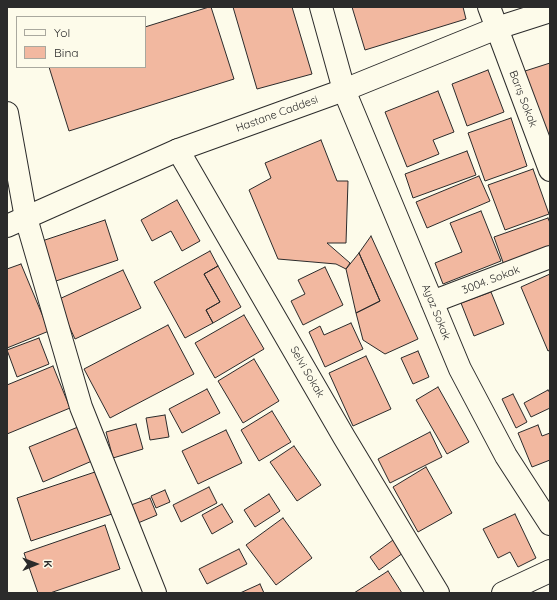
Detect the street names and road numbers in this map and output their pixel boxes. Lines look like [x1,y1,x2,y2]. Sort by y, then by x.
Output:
street label: Barış Sokak [506,69,540,129]
street label: Hastane Caddesi [234,93,320,135]
street label: 3004. Sokak [460,263,522,297]
street label: Ayaz Sokak [419,282,453,342]
street label: Selvi Sokak [287,344,327,400]

